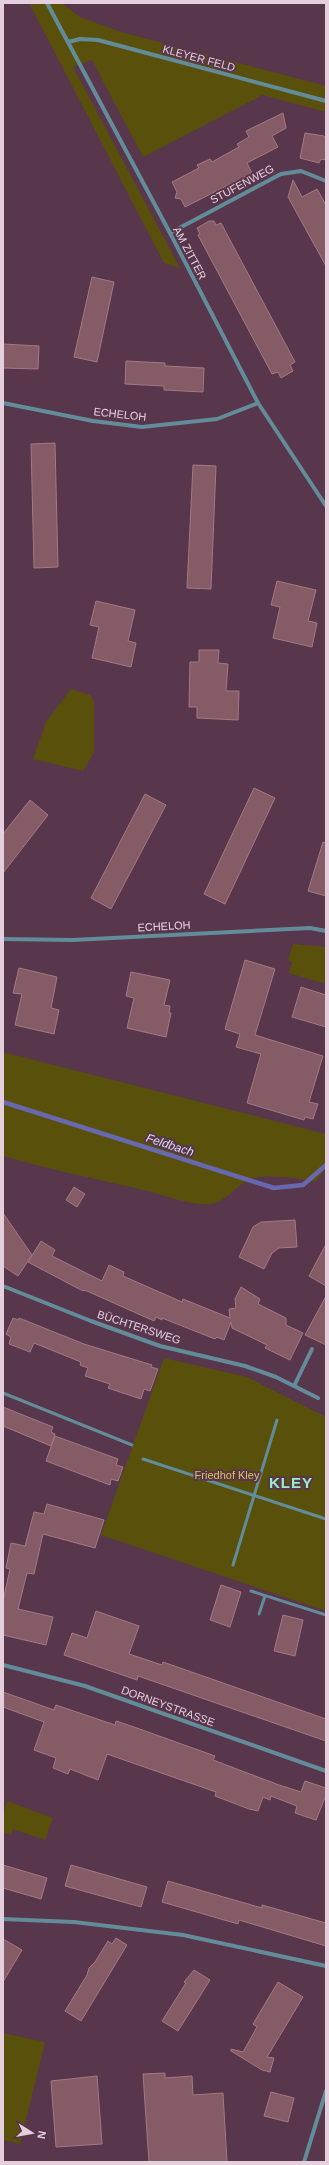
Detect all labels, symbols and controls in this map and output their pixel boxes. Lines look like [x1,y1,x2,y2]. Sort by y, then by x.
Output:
street label: KLEYER FELD [161,43,237,73]
street label: STUFENWEG [208,162,276,206]
street label: AM ZITTER [171,225,209,281]
street label: ECHELOH [93,405,147,423]
street label: ECHELOH [137,919,191,933]
water label: Feldbach [144,1131,196,1159]
street label: BÜCHTERSWEG [96,1308,182,1346]
park label: Friedhof Kley [195,1469,260,1481]
district label: KLEY [269,1474,313,1491]
street label: DORNEYSTRASSE [120,1684,216,1728]
north arrow [12,2113,52,2153]
text: N [35,2130,48,2140]

